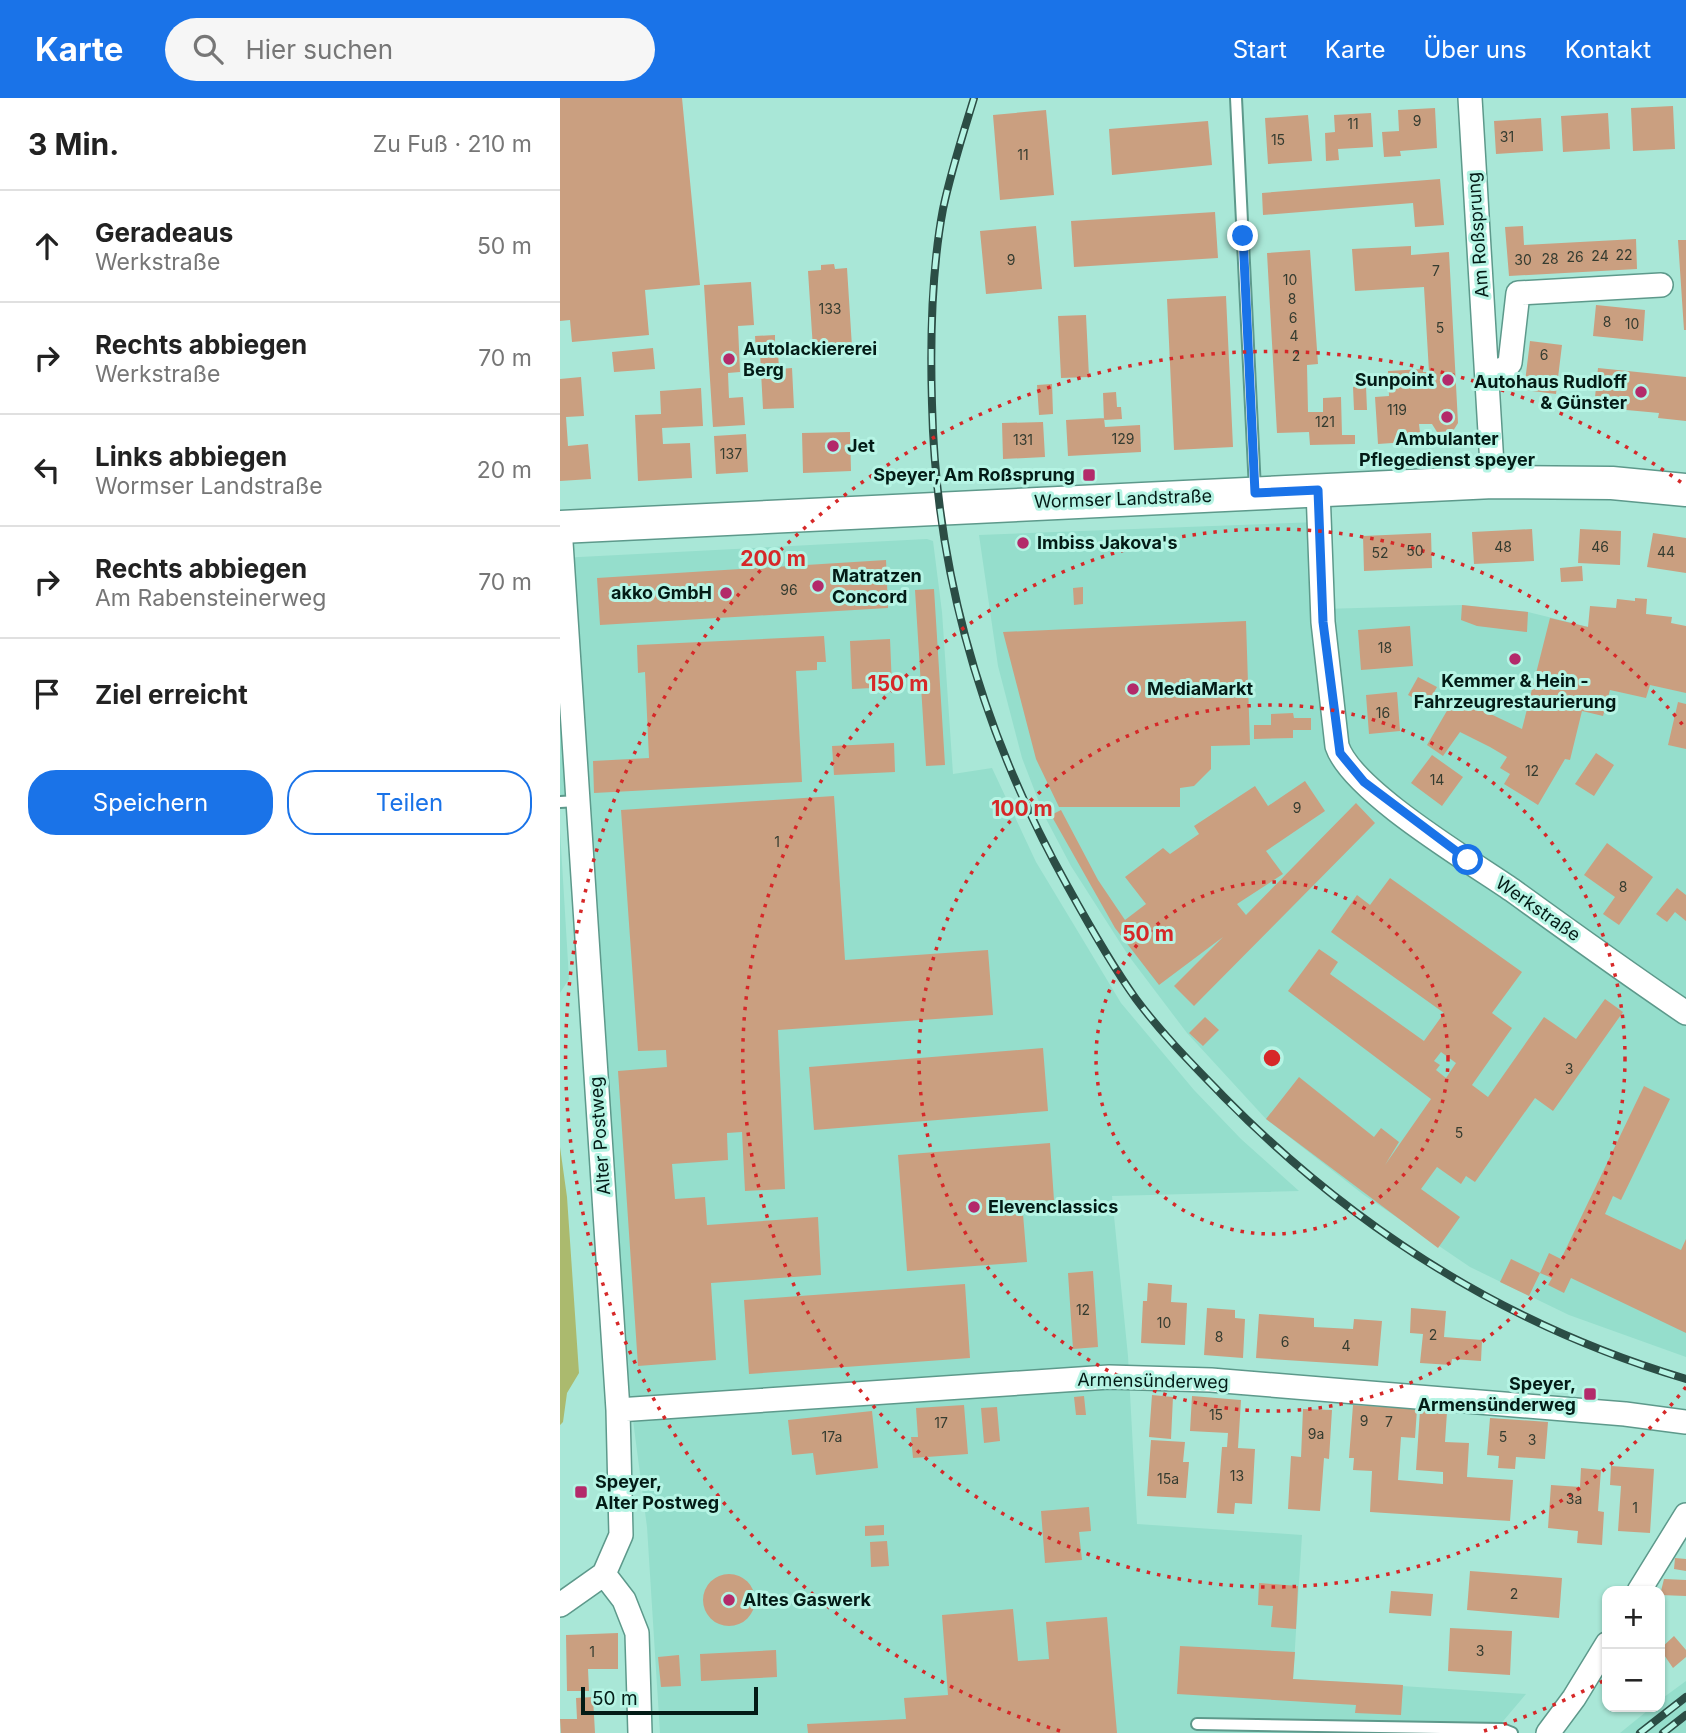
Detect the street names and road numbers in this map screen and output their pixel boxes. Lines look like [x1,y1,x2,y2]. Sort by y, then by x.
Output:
street label: Am Roßsprung [1463,171,1492,299]
street label: Wormser Landstraße [1034,485,1212,512]
street label: Werkstraße [1492,872,1584,945]
street label: Alter Postweg [585,1076,614,1196]
street label: Armensünderweg [1077,1369,1229,1392]

